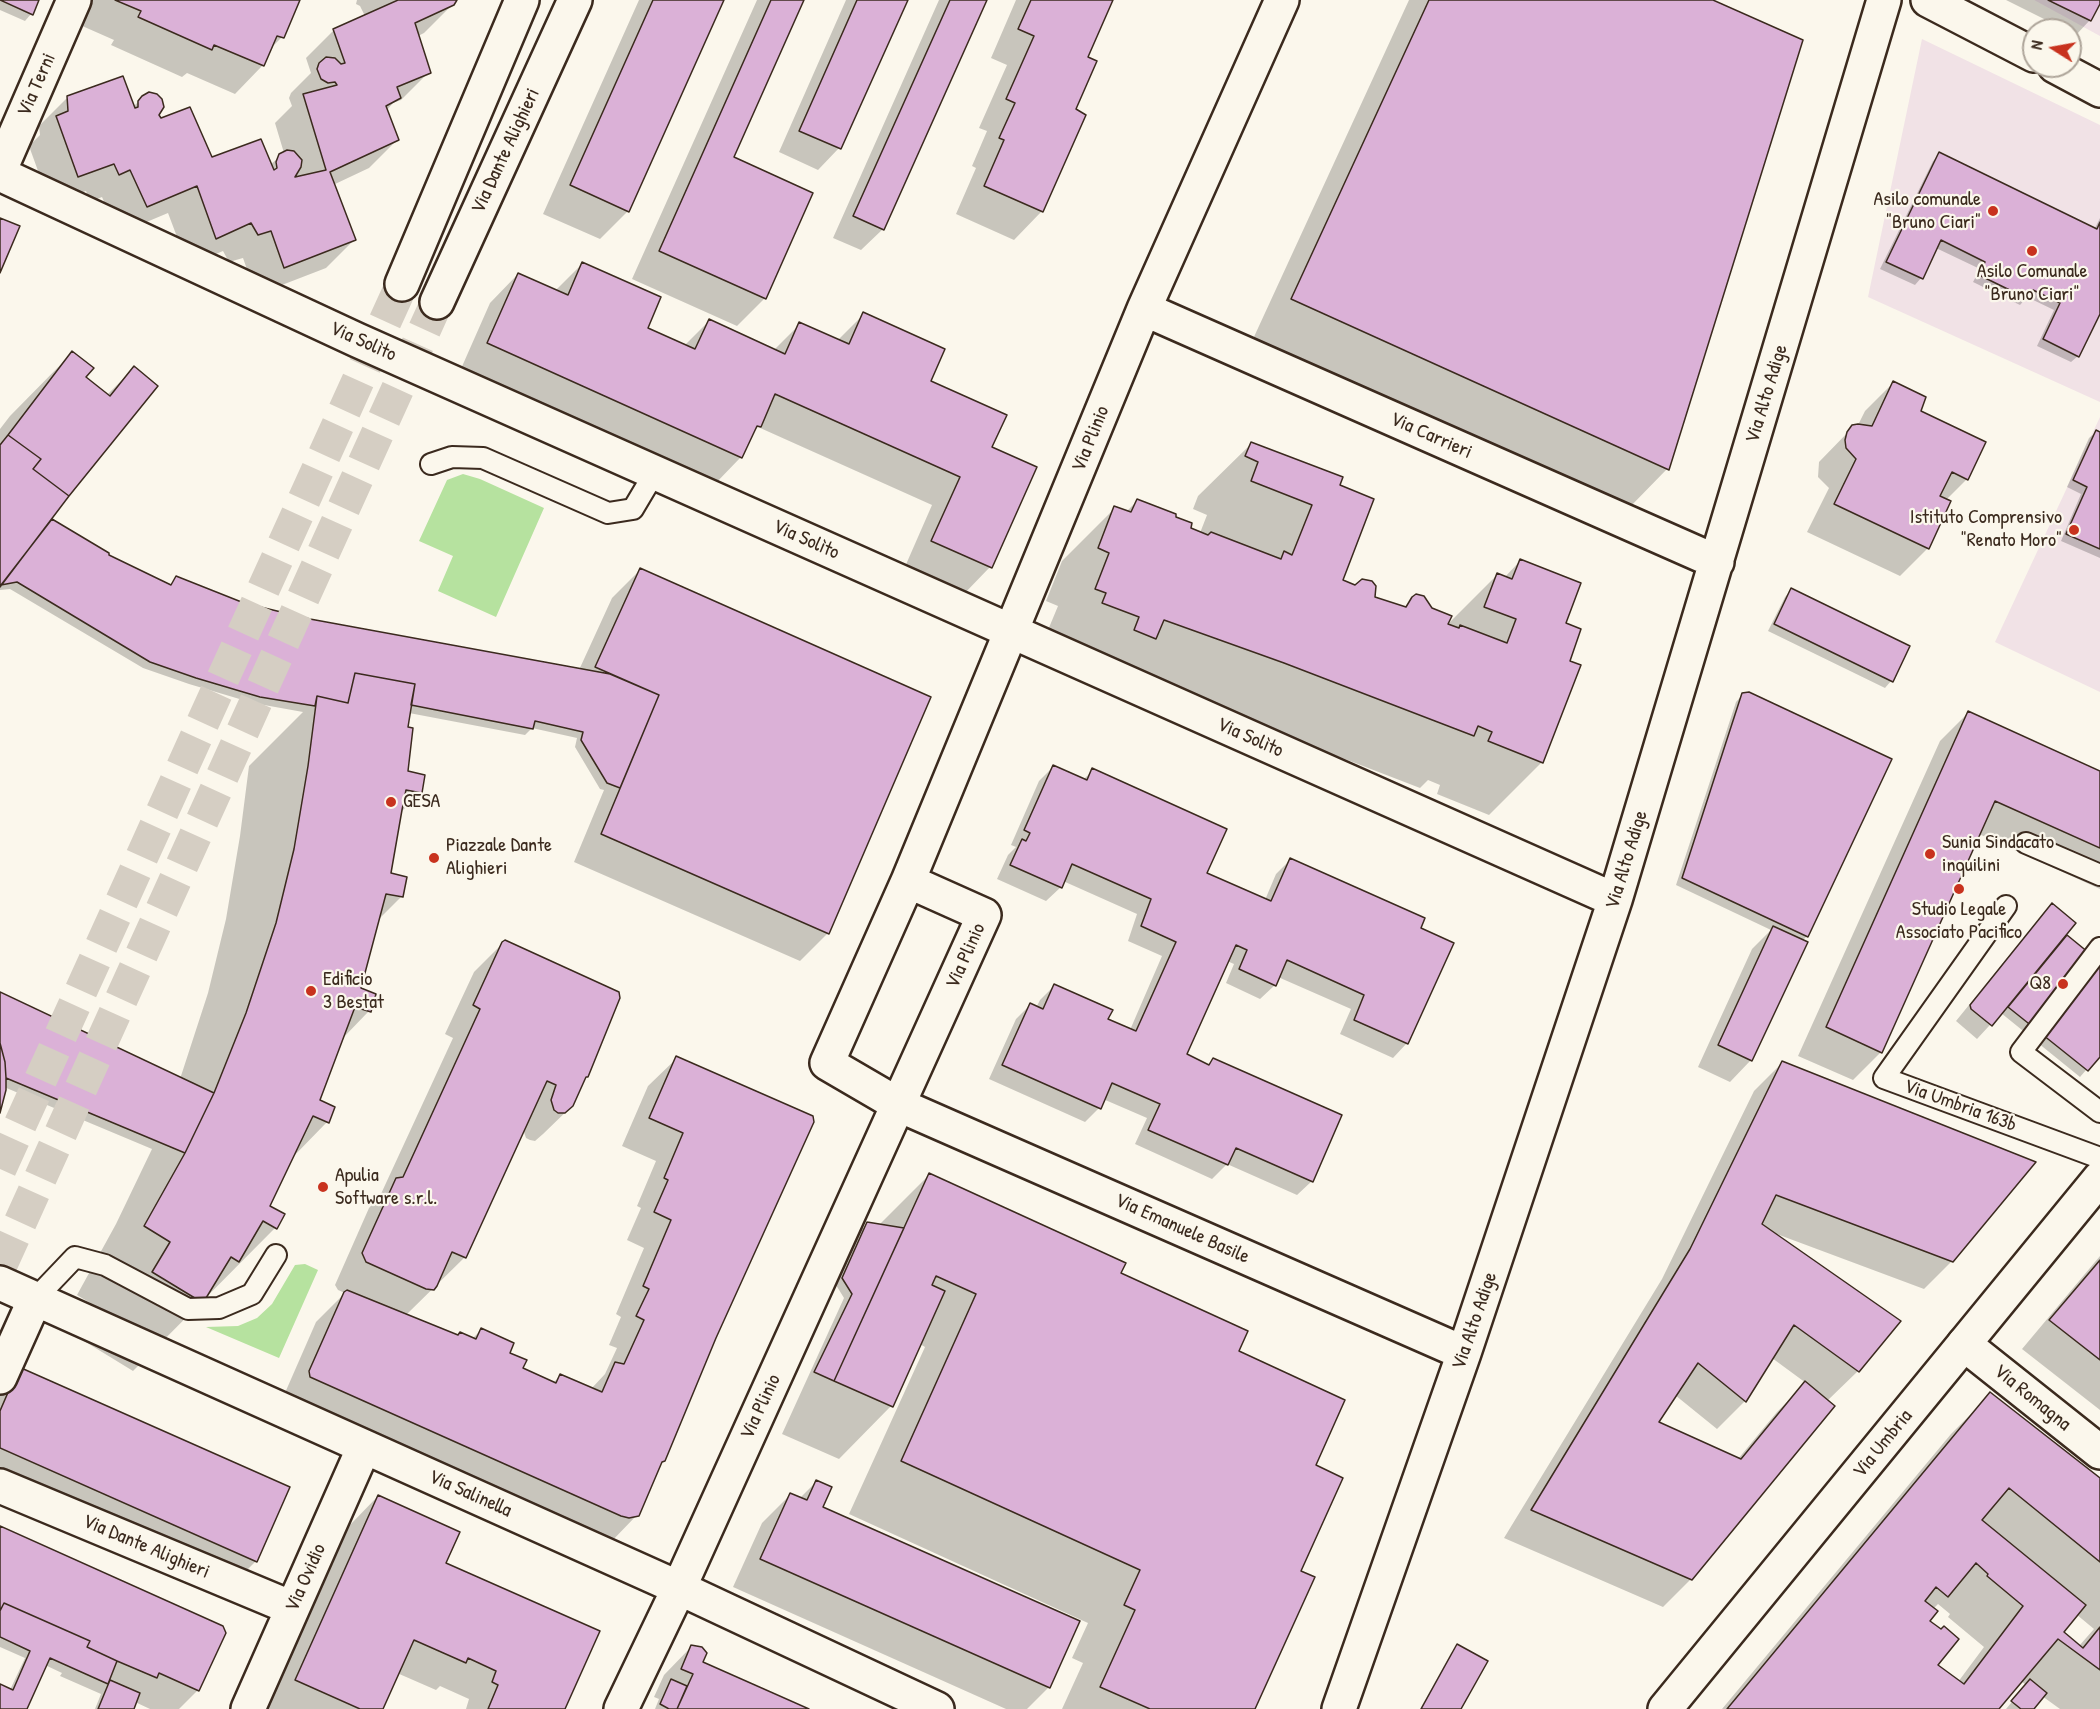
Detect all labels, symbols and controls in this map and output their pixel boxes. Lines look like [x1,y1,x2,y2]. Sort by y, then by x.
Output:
north arrow [2022,18,2082,78]
text: N [2025,39,2048,51]
street label: Via Terni [12,50,62,120]
street label: Via Dante Alighieri [467,85,545,217]
place label: Asilo comunale "Bruno Ciari" [1874,188,1981,235]
marker: Asilo comunale "Bruno Ciari" [1986,204,2000,218]
marker: Asilo Comunale "Bruno Ciari" [2025,244,2039,258]
place label: Asilo Comunale "Bruno Ciari" [1977,260,2087,307]
street label: Via Solìto [326,317,400,367]
street label: Via Alto Adige [1741,342,1793,446]
street label: Via Plinio [1067,402,1115,476]
street label: Via Carrieri [1386,407,1476,465]
place label: Istituto Comprensivo "Renato Moro" [1910,506,2062,553]
street label: Via Solìto [769,515,843,565]
marker: Istituto Comprensivo "Renato Moro" [2067,523,2081,537]
street label: Via Solìto [1213,713,1287,763]
place label: GESA [403,790,440,814]
marker: GESA [384,795,398,809]
street label: Via Alto Adige [1601,808,1653,912]
place label: Sunia Sindacato inquilini [1942,831,2054,878]
place label: Piazzale Dante Alighieri [446,834,552,881]
marker: Sunia Sindacato inquilini [1923,847,1937,861]
marker: Piazzale Dante Alighieri [427,851,441,865]
marker: Studio Legale Associato Pacifico [1952,882,1966,896]
place label: Studio Legale Associato Pacifico [1896,898,2022,945]
street label: Via Plinio [941,920,991,992]
place label: Edificio 3 Bestat [323,968,384,1015]
place label: Q8 [2029,972,2051,996]
marker: Q8 [2056,977,2070,991]
marker: Edificio 3 Bestat [304,984,318,998]
street label: Via Umbria 163b [1900,1075,2020,1137]
place label: Apulia Software s.r.l. [335,1164,437,1211]
marker: Apulia Software s.r.l. [316,1180,330,1194]
street label: Via Emanuele Basile [1111,1189,1253,1269]
street label: Via Alto Adige [1447,1269,1503,1373]
street label: Via Romagna [1988,1360,2076,1436]
street label: Via Plinio [736,1371,786,1443]
street label: Via Umbria [1848,1405,1918,1483]
street label: Via Salinella [425,1465,515,1523]
street label: Via Dante Alighieri [79,1509,213,1585]
street label: Via Ovidio [280,1540,332,1616]

